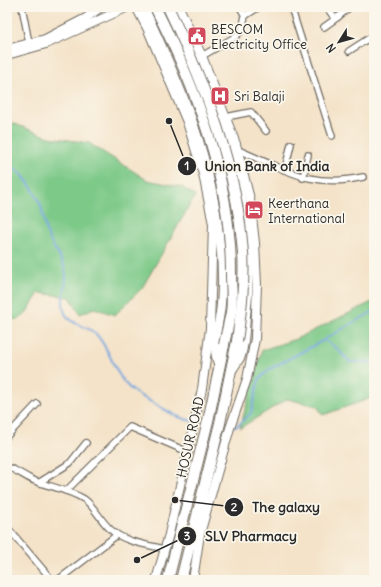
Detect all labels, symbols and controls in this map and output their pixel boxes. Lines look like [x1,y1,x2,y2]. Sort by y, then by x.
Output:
place label: BESCOM Electricity Office [211,21,307,53]
north arrow [319,22,359,62]
public building icon: BESCOM Electricity Office [186,25,208,47]
text: N [323,41,339,55]
hospital icon: Sri Balaji [209,85,231,107]
place label: Sri Balaji [234,88,285,105]
callout: Union Bank of India [177,153,337,179]
text: Union Bank of India [205,157,329,175]
text: 1 [185,158,189,173]
place label: Keerthana International [268,195,345,227]
hotel icon: Keerthana International [243,199,265,221]
street label: HOSUR ROAD [173,395,208,479]
callout: The galaxy [224,494,328,520]
text: The galaxy [252,498,320,516]
text: 2 [231,499,238,514]
callout: SLV Pharmacy [177,523,305,549]
text: SLV Pharmacy [205,527,297,545]
text: 3 [184,528,191,543]

